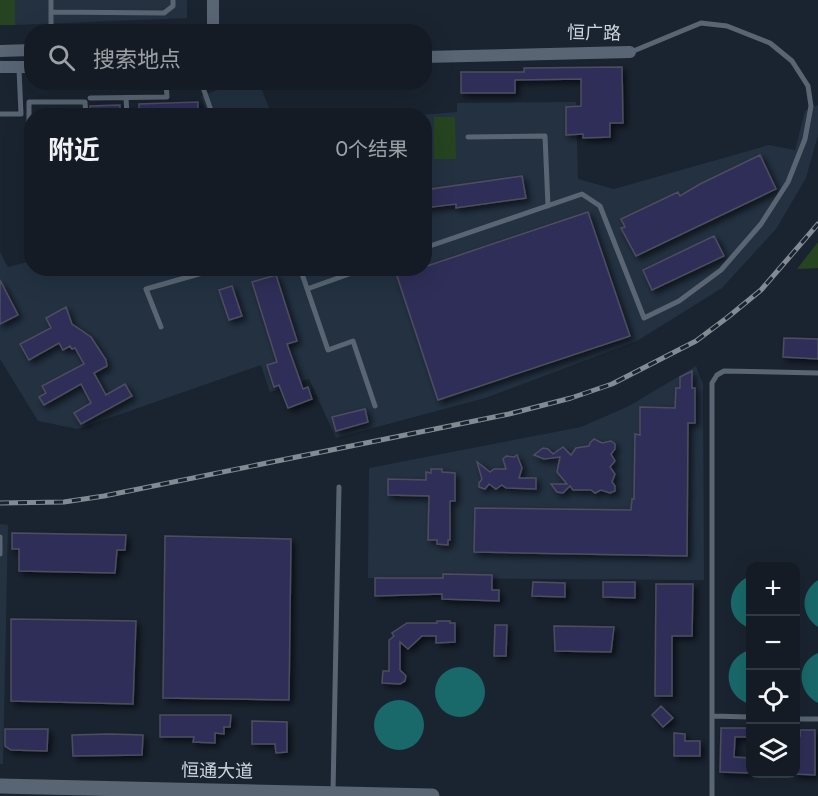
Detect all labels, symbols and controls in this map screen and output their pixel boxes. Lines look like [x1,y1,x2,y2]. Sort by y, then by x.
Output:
street label: 恒广路 [567,22,621,44]
search box [24,24,432,90]
icon: search [45,41,78,74]
text: 搜索地点 [93,47,181,73]
text: 附近 [48,135,100,166]
text: 0个结果 [335,138,408,162]
map controls [746,562,800,778]
button: + [746,562,800,616]
button: − [746,616,800,670]
button: locate [746,670,800,724]
button: layers [746,724,800,778]
street label: 恒通大道 [181,759,253,783]

